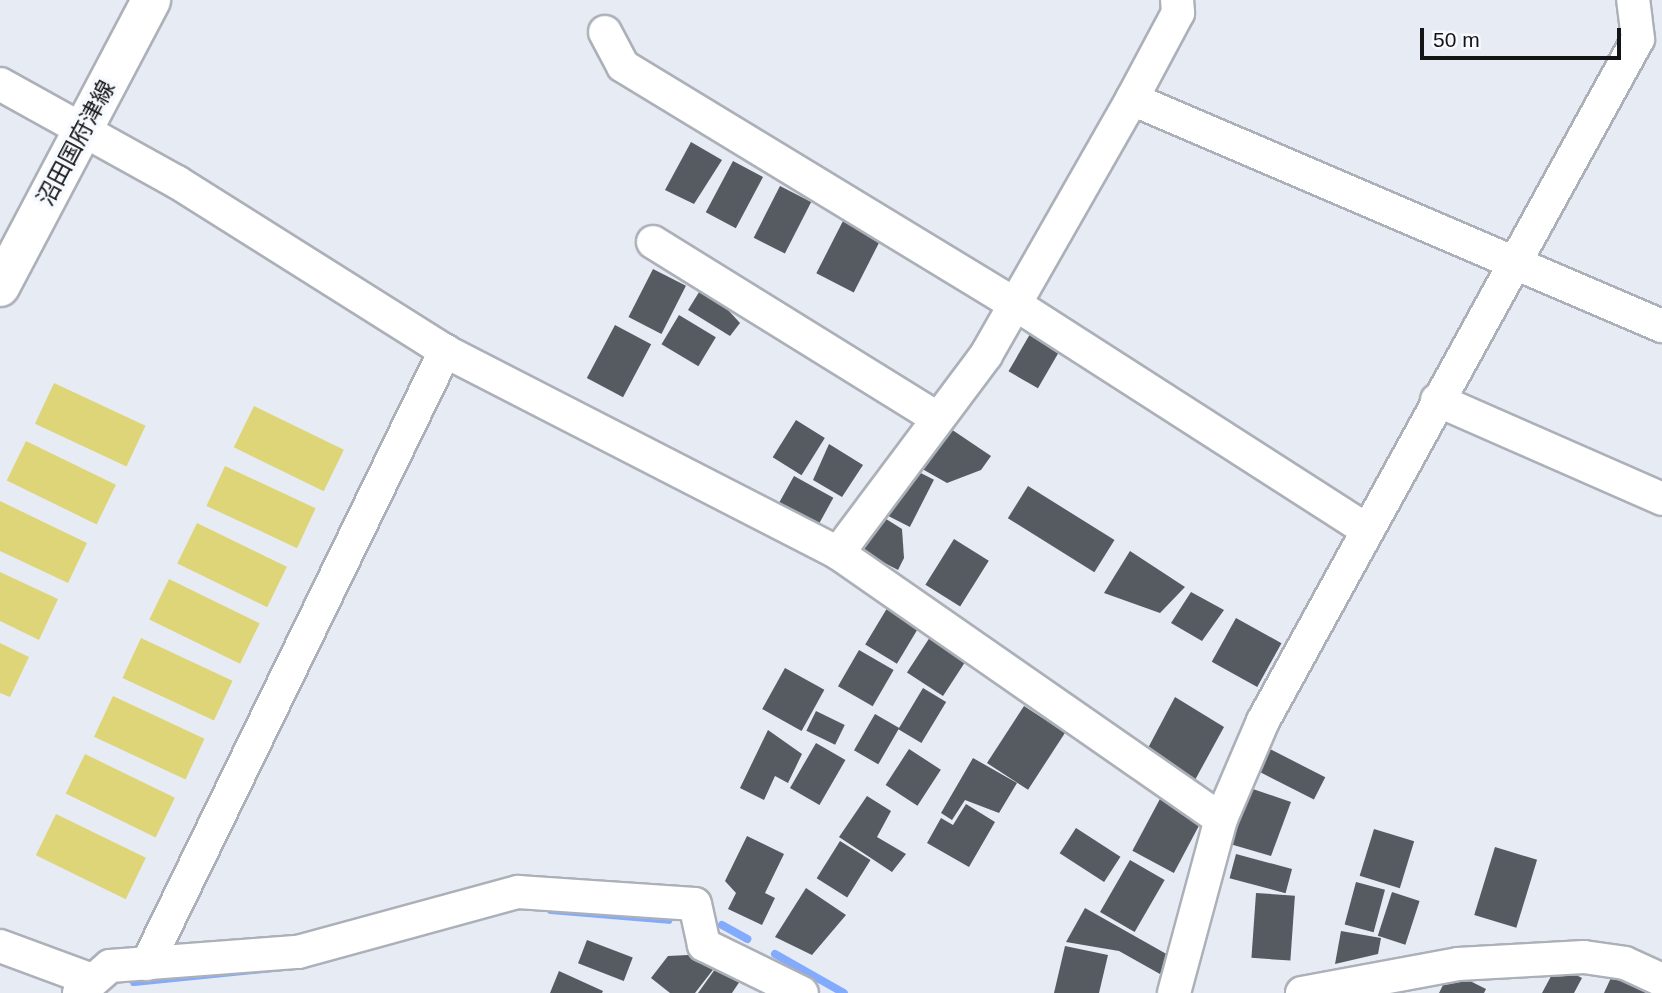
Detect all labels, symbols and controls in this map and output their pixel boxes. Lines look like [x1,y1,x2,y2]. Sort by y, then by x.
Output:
scale bar [1424,14,1625,58]
text: 50 m [1433,28,1480,51]
street label: 沼田国府津線 [31,76,121,210]

